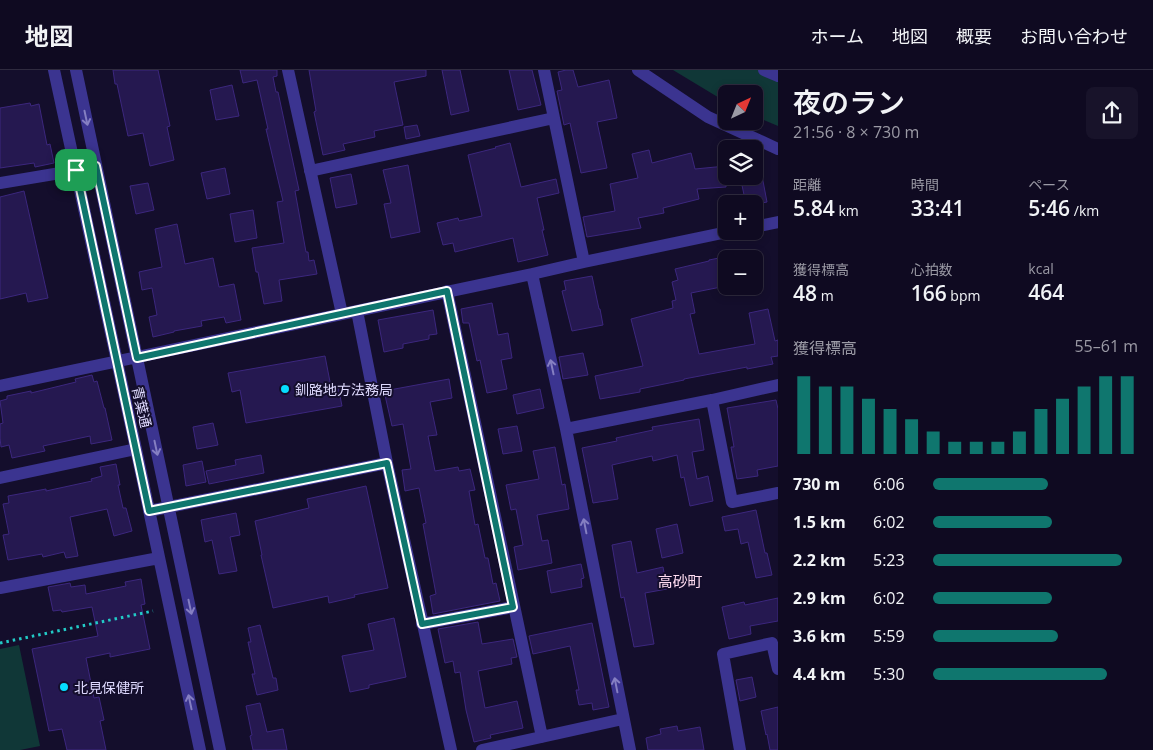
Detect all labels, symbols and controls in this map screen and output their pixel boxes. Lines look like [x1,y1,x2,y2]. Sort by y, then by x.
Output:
text: 地図 [25,19,73,52]
text: ホーム [811,24,864,48]
text: 地図 [892,24,928,48]
text: 概要 [956,24,992,48]
text: お問い合わせ [1020,24,1128,48]
text: 夜のラン [793,83,905,121]
north arrow [718,85,762,130]
map controls [718,85,763,295]
button: share [1086,87,1138,139]
one-way arrow [82,109,91,125]
text: 21:56 · 8 × 730 m [793,121,919,143]
button: layers [718,140,763,185]
pin [55,149,97,191]
icon: arrive [62,156,90,184]
text: 距離 [793,175,821,194]
text: 時間 [911,175,939,194]
text: ペース [1028,175,1070,194]
text: 5.84 [793,194,835,222]
text: 33:41 [911,194,964,222]
text: 5:46 [1028,194,1070,222]
button: + [718,195,763,240]
text: km [835,201,859,220]
text: /km [1070,201,1099,220]
button: − [718,250,763,295]
text: kcal [1028,259,1054,278]
text: 獲得標高 [793,260,849,279]
text: 心拍数 [911,260,953,279]
text: 464 [1028,278,1064,306]
text: 48 [793,279,817,307]
text: 166 [911,279,947,307]
text: m [817,286,834,305]
text: bpm [947,286,980,305]
text: 55–61 m [1074,335,1138,357]
text: 獲得標高 [793,337,857,359]
one-way arrow [547,359,556,375]
place label: 釧路地方法務局 [295,380,393,399]
marker: 釧路地方法務局 [279,383,291,395]
street label: 青葉通 [128,384,156,430]
one-way arrow [152,439,161,455]
text: 730 m [793,473,840,495]
text: 6:06 [873,473,905,495]
text: 1.5 km [793,511,846,533]
text: 6:02 [873,511,905,533]
one-way arrow [579,518,589,534]
text: 2.2 km [793,549,846,571]
text: 5:23 [873,549,905,571]
district label: 高砂町 [657,571,703,591]
text: 2.9 km [793,587,846,609]
text: 6:02 [873,587,905,609]
one-way arrow [186,598,195,614]
text: 3.6 km [793,625,846,647]
text: 5:59 [873,625,905,647]
text: 4.4 km [793,663,846,685]
text: 5:30 [873,663,905,685]
place label: 北見保健所 [74,678,144,697]
one-way arrow [611,678,620,694]
marker: 北見保健所 [58,681,70,693]
one-way arrow [184,695,194,711]

